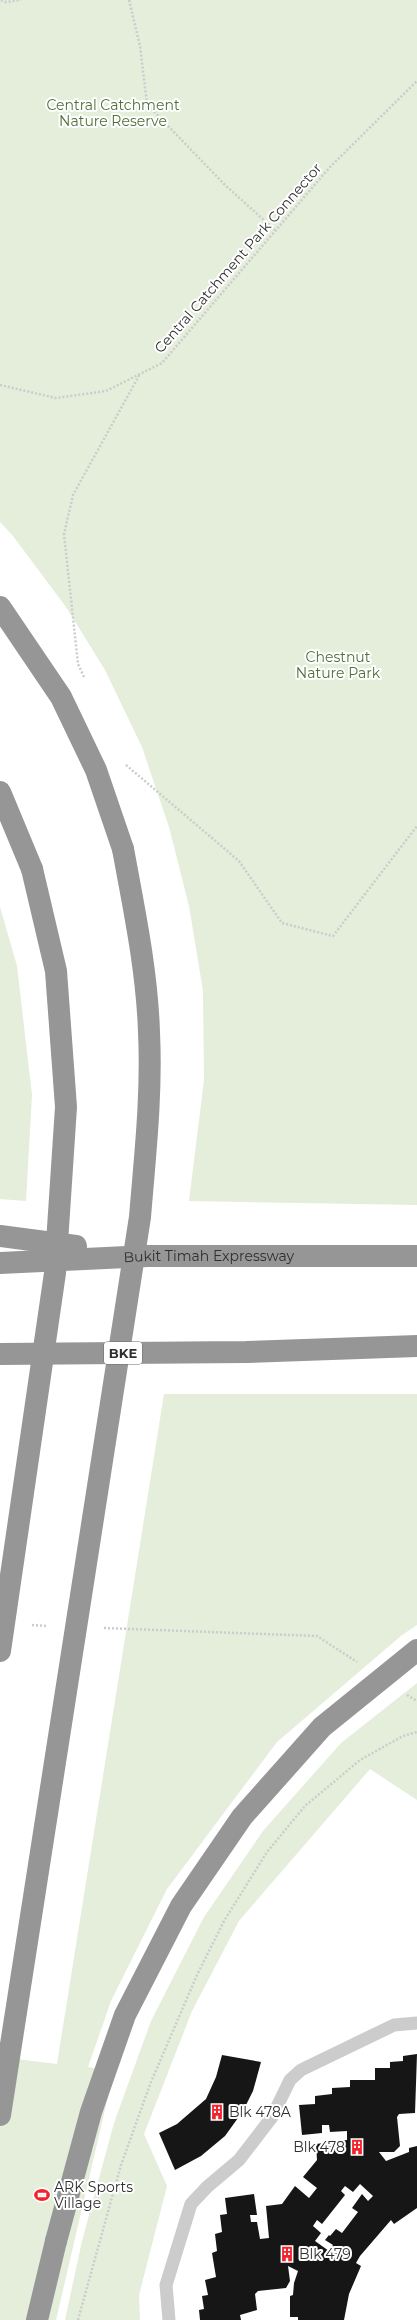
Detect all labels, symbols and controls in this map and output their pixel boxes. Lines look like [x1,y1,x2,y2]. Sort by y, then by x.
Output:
park label: Central Catchment Nature Reserve [46,96,180,130]
street label: Central Catchment Park Connector [151,159,326,357]
park label: Chestnut Nature Park [296,648,381,682]
street label: Bukit Timah Expressway [123,1247,295,1266]
road number: BKE [104,1342,142,1364]
building icon: Blk 478A [208,2103,226,2121]
place label: Blk 478A [229,2103,292,2121]
place label: Blk 478 [293,2138,345,2156]
building icon: Blk 478 [348,2138,366,2156]
place label: ARK Sports Village [54,2178,133,2212]
sports icon: ARK Sports Village [33,2186,51,2204]
building icon: Blk 479 [278,2245,296,2263]
place label: Blk 479 [299,2245,351,2263]

